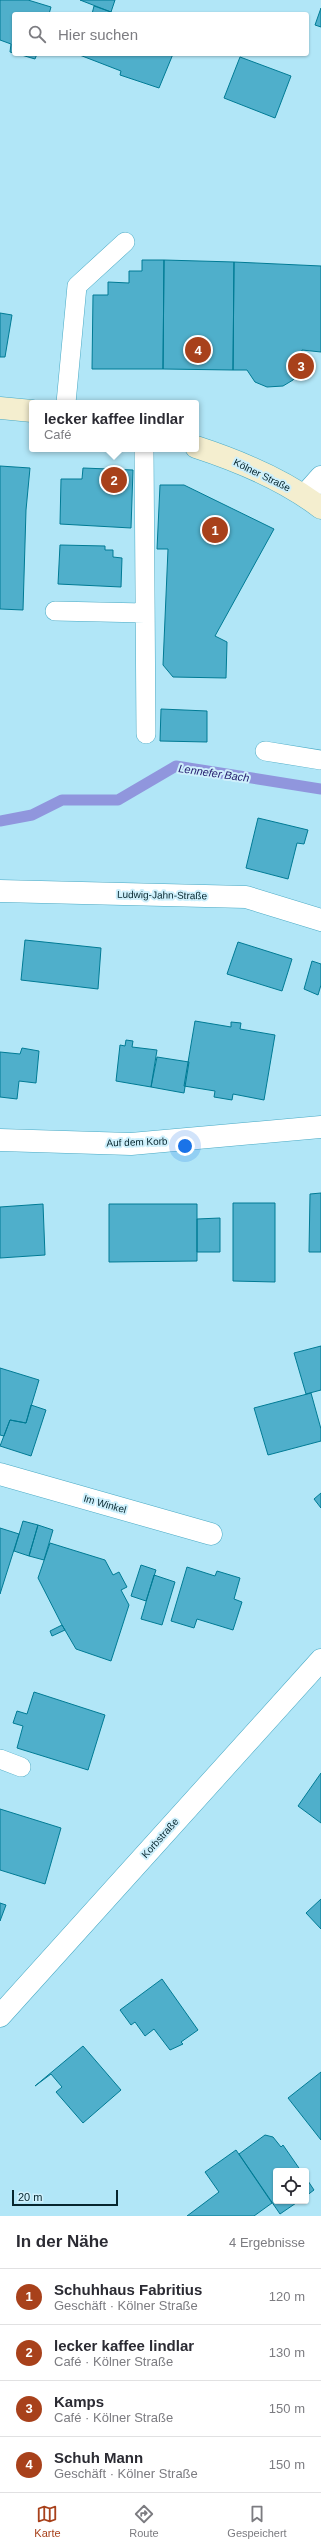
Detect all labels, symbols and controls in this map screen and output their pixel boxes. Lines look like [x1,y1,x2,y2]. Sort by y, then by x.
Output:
search box [12,12,309,56]
icon: search [26,23,48,45]
text: Hier suchen [58,26,138,43]
pin: 4 [185,335,211,365]
pin: 3 [288,351,314,381]
popup [29,400,199,452]
text: lecker kaffee lindlar [44,410,184,427]
text: Café [44,427,71,442]
street label: Kölner Straße [232,457,293,494]
pin: 2 [101,465,127,495]
pin: 1 [202,515,228,545]
water label: Lennefer Bach [178,762,250,784]
street label: Ludwig-Jahn-Straße [117,889,208,901]
street label: Auf dem Korb [106,1135,168,1149]
your location [175,1136,195,1156]
street label: Im Winkel [82,1493,128,1515]
street label: Korbstraße [139,1816,181,1860]
map controls [273,2168,309,2204]
button: locate [273,2168,309,2204]
scale bar [12,2188,118,2207]
text: 20 m [18,2191,42,2203]
text: In der Nähe [16,2232,109,2251]
text: 4 Ergebnisse [229,2235,305,2250]
text: Schuhhaus Fabritius [54,2281,202,2298]
text: 1 [25,2289,33,2304]
text: 120 m [269,2289,305,2304]
text: Geschäft · Kölner Straße [54,2298,198,2313]
text: lecker kaffee lindlar [54,2337,194,2354]
text: 2 [25,2345,33,2360]
text: 130 m [269,2345,305,2360]
text: Café · Kölner Straße [54,2354,173,2369]
text: Kamps [54,2393,104,2410]
text: 3 [25,2401,33,2416]
text: 150 m [269,2401,305,2416]
text: Café · Kölner Straße [54,2410,173,2425]
text: Schuh Mann [54,2449,143,2466]
text: 4 [25,2457,33,2472]
text: 150 m [269,2457,305,2472]
text: Geschäft · Kölner Straße [54,2466,198,2481]
tab: Karte [34,2503,61,2539]
tab: Route [129,2503,159,2539]
tab: Gespeichert [227,2503,287,2539]

